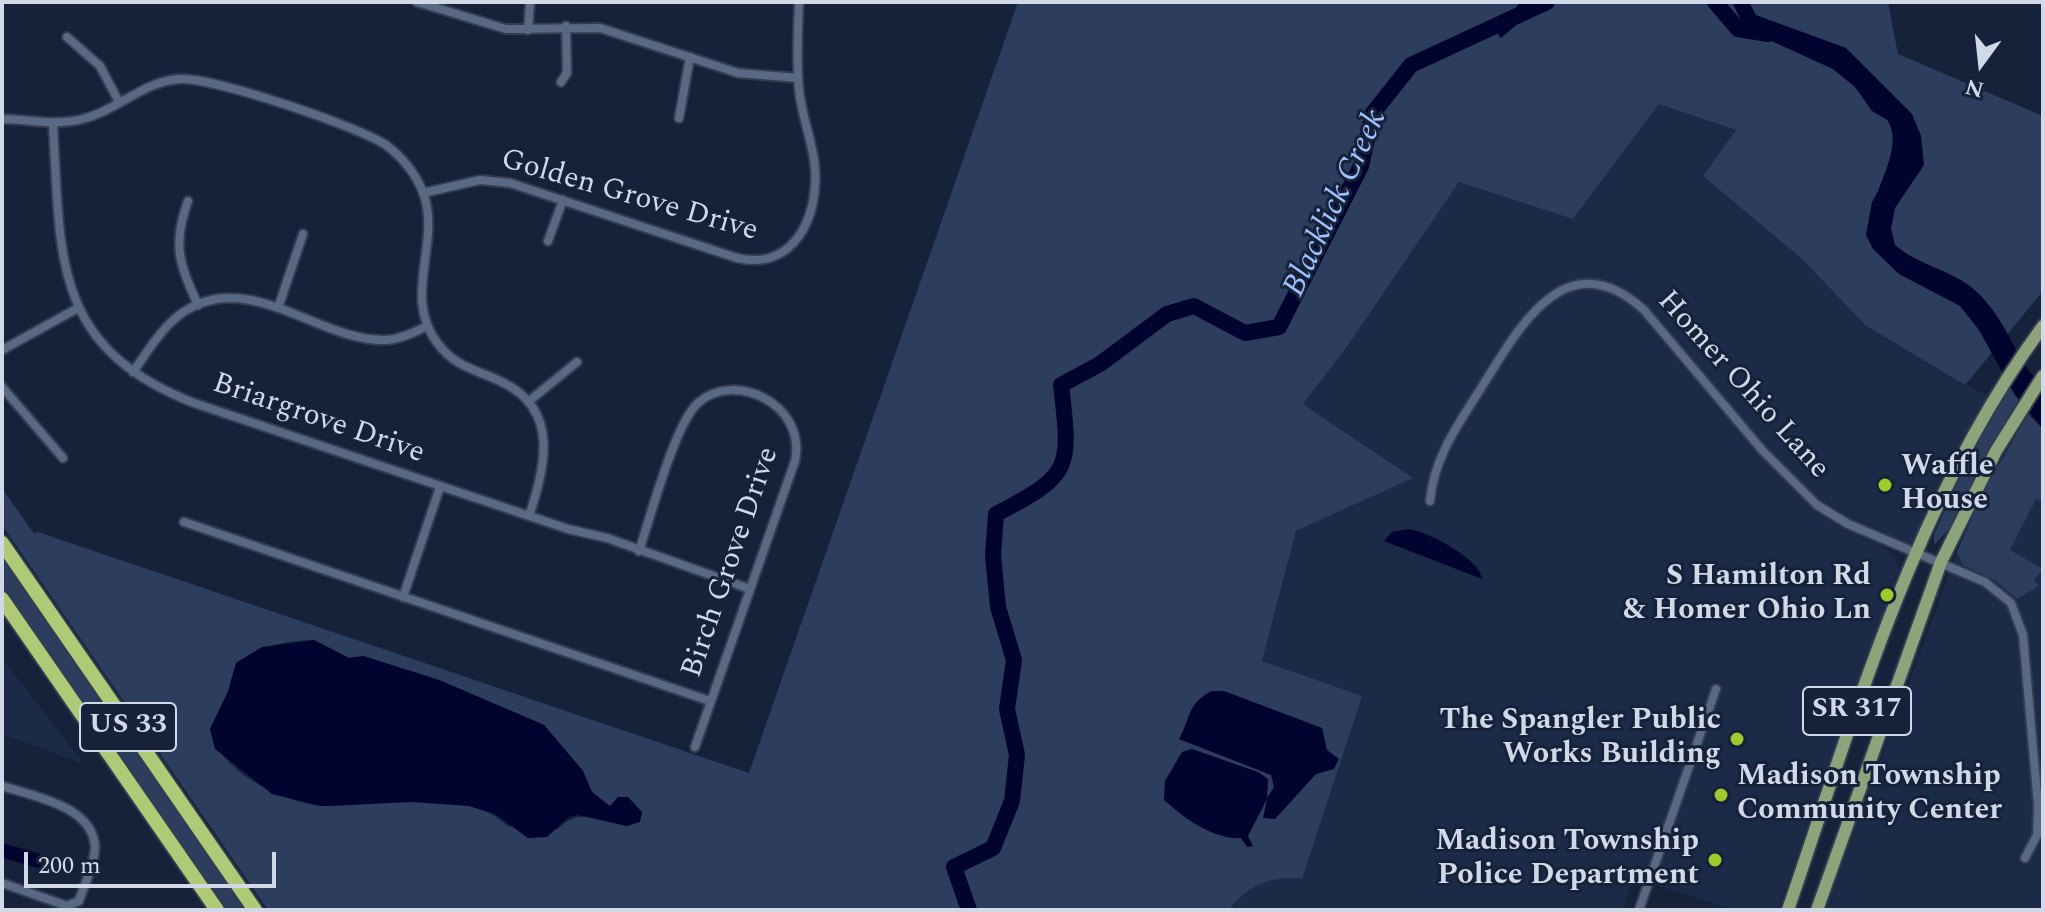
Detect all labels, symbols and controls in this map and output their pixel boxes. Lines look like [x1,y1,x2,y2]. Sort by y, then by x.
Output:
north arrow [1941,24,2021,104]
text: N [1962,69,1988,106]
water label: Blacklick Creek [1277,105,1397,303]
street label: Golden Grove Drive [497,143,761,251]
street label: Homer Ohio Lane [1648,285,1836,487]
street label: Briargrove Drive [207,367,429,473]
street label: Birch Grove Drive [676,443,788,683]
place label: Waffle House [1901,450,1994,520]
marker: Waffle House [1876,476,1894,494]
place label: S Hamilton Rd & Homer Ohio Ln [1623,560,1871,630]
marker: S Hamilton Rd & Homer Ohio Ln [1878,586,1896,604]
road number: SR 317 [1803,687,1911,735]
road number: US 33 [80,703,176,751]
place label: The Spangler Public Works Building [1439,704,1721,774]
marker: The Spangler Public Works Building [1728,730,1746,748]
place label: Madison Township Community Center [1737,760,2002,830]
marker: Madison Township Community Center [1712,786,1730,804]
place label: Madison Township Police Department [1435,825,1699,896]
scale bar [28,836,280,886]
text: 200 m [38,848,101,884]
marker: Madison Township Police Department [1706,851,1724,869]

